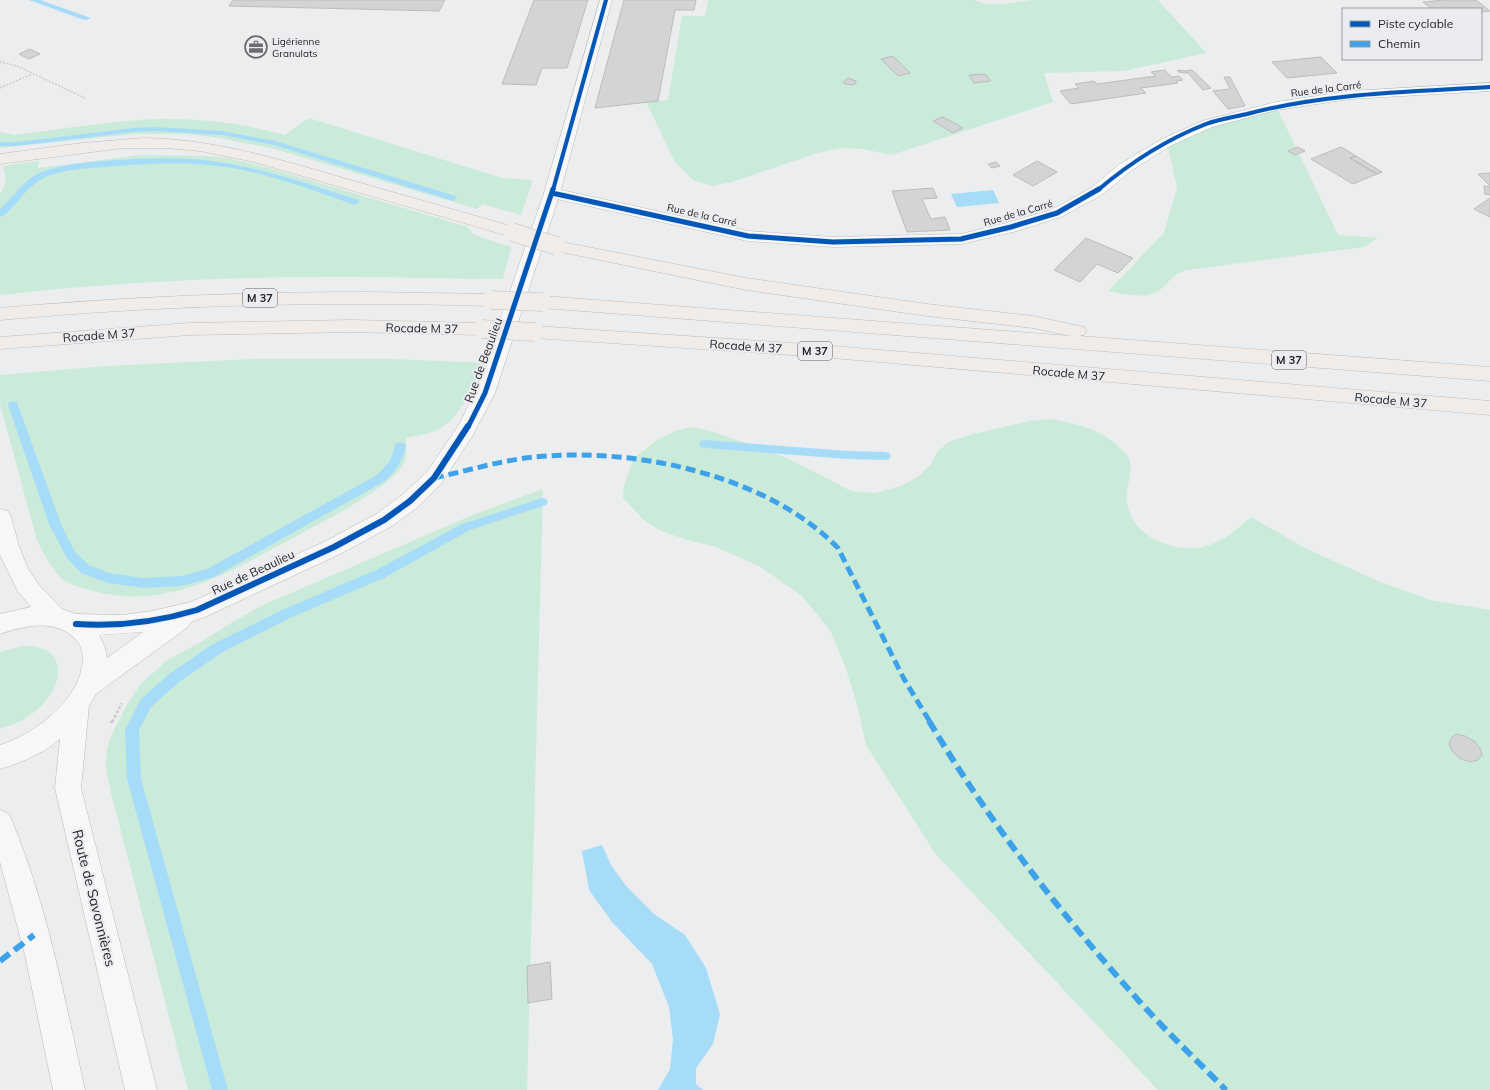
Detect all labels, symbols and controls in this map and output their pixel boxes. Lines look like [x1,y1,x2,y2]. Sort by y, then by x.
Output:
legend [1342,8,1482,60]
text: Piste cyclable [1378,16,1453,31]
office icon: Ligérienne Granulats [243,34,269,60]
place label: Ligérienne Granulats [272,35,320,60]
text: Chemin [1378,36,1420,51]
street label: Rue de la Carré [1290,78,1362,100]
street label: Rue de la Carré [982,197,1054,229]
street label: Rue de la Carré [666,201,738,229]
road number: M 37 [243,289,277,307]
street label: Rue de Beaulieu [461,315,505,405]
street label: Rocade M 37 [385,320,459,336]
street label: Rocade M 37 [62,325,136,345]
street label: Rocade M 37 [709,336,783,356]
road number: M 37 [798,342,832,360]
road number: M 37 [1272,351,1306,369]
street label: Rocade M 37 [1032,362,1106,384]
street label: Rocade M 37 [1354,389,1428,411]
street label: Rue de Beaulieu [209,546,297,598]
street label: Route de Savonnières [68,828,120,968]

